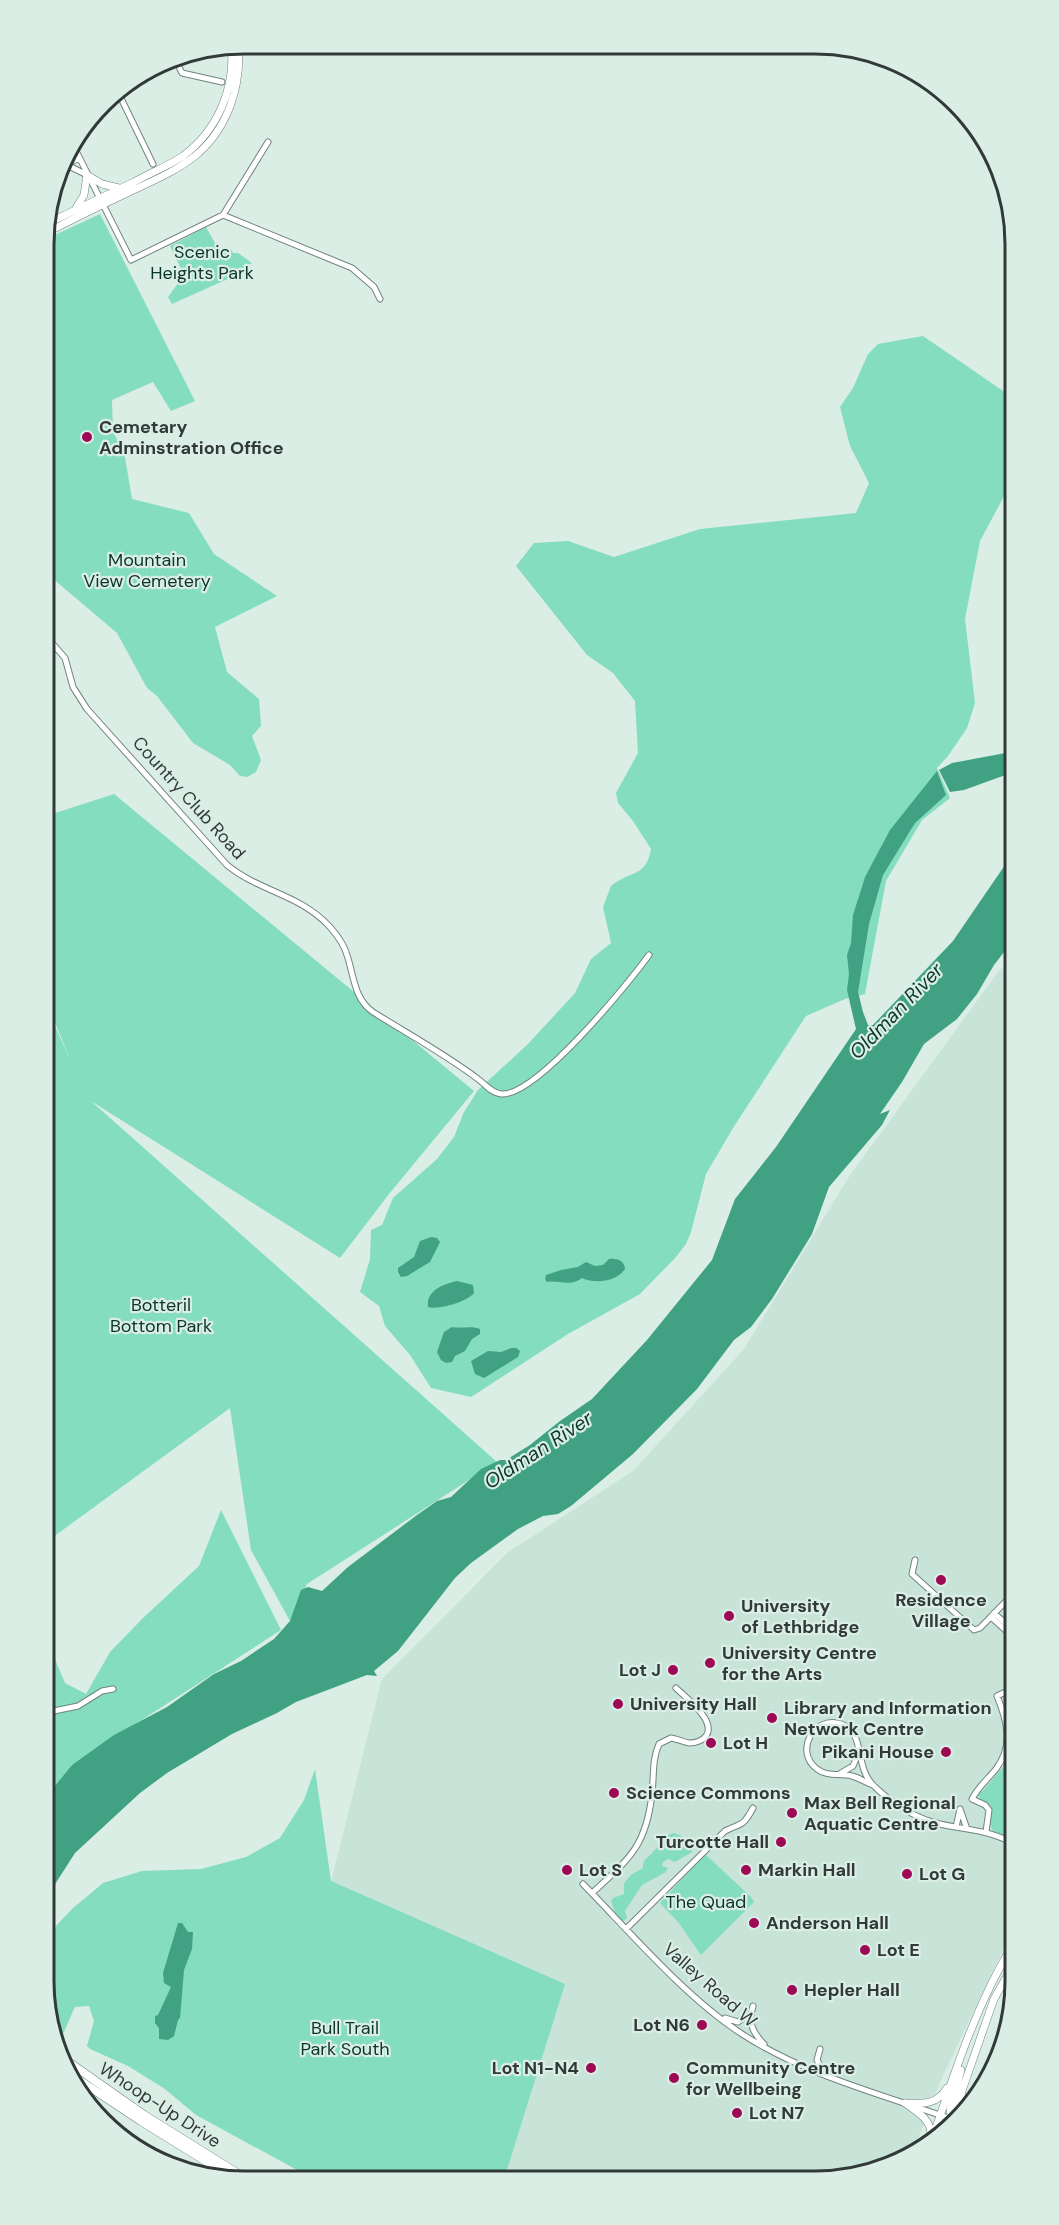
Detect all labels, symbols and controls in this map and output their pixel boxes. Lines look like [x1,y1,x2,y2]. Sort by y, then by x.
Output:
park label: Scenic Heights Park [150,240,254,285]
place label: Cemetary Adminstration Office [99,415,284,460]
marker: Cemetary Adminstration Office [80,430,94,444]
park label: Mountain View Cemetery [83,548,211,593]
street label: Country Club Road [127,731,251,865]
water label: Oldman River [843,957,949,1065]
park label: Botteril Bottom Park [110,1293,212,1338]
water label: Oldman River [479,1405,598,1495]
marker: Residence Village [934,1573,948,1587]
place label: Residence Village [895,1588,987,1633]
place label: University of Lethbridge [741,1594,859,1639]
marker: University of Lethbridge [722,1609,736,1623]
place label: University Centre for the Arts [722,1641,877,1686]
marker: University Centre for the Arts [703,1656,717,1670]
place label: Lot J [619,1658,661,1682]
marker: Lot J [666,1663,680,1677]
place label: University Hall [630,1692,757,1716]
place label: Library and Information Network Centre [784,1696,992,1741]
marker: University Hall [611,1697,625,1711]
marker: Library and Information Network Centre [765,1711,779,1725]
place label: Lot H [723,1731,768,1755]
marker: Lot H [704,1736,718,1750]
place label: Pikani House [822,1740,934,1764]
marker: Pikani House [939,1745,953,1759]
place label: Science Commons [626,1781,790,1805]
marker: Science Commons [607,1786,621,1800]
place label: Max Bell Regional Aquatic Centre [804,1791,956,1836]
marker: Max Bell Regional Aquatic Centre [785,1806,799,1820]
place label: Turcotte Hall [656,1830,769,1854]
marker: Turcotte Hall [774,1835,788,1849]
place label: Lot S [579,1858,622,1882]
place label: Markin Hall [758,1858,856,1882]
place label: Lot G [919,1862,965,1886]
marker: Lot S [560,1863,574,1877]
marker: Markin Hall [739,1863,753,1877]
marker: Lot G [900,1867,914,1881]
park label: The Quad [666,1890,746,1914]
place label: Anderson Hall [766,1911,889,1935]
marker: Anderson Hall [747,1916,761,1930]
street label: Valley Road W [658,1937,762,2033]
place label: Lot E [877,1938,920,1962]
marker: Lot E [858,1943,872,1957]
place label: Hepler Hall [804,1978,900,2002]
marker: Hepler Hall [785,1983,799,1997]
place label: Lot N6 [633,2013,690,2037]
park label: Bull Trail Park South [300,2016,390,2061]
marker: Lot N6 [695,2018,709,2032]
place label: Lot N1-N4 [492,2056,579,2080]
place label: Community Centre for Wellbeing [686,2056,855,2101]
street label: Whoop-Up Drive [95,2057,225,2153]
marker: Lot N1-N4 [584,2061,598,2075]
marker: Community Centre for Wellbeing [667,2071,681,2085]
place label: Lot N7 [749,2101,804,2125]
marker: Lot N7 [730,2106,744,2120]

